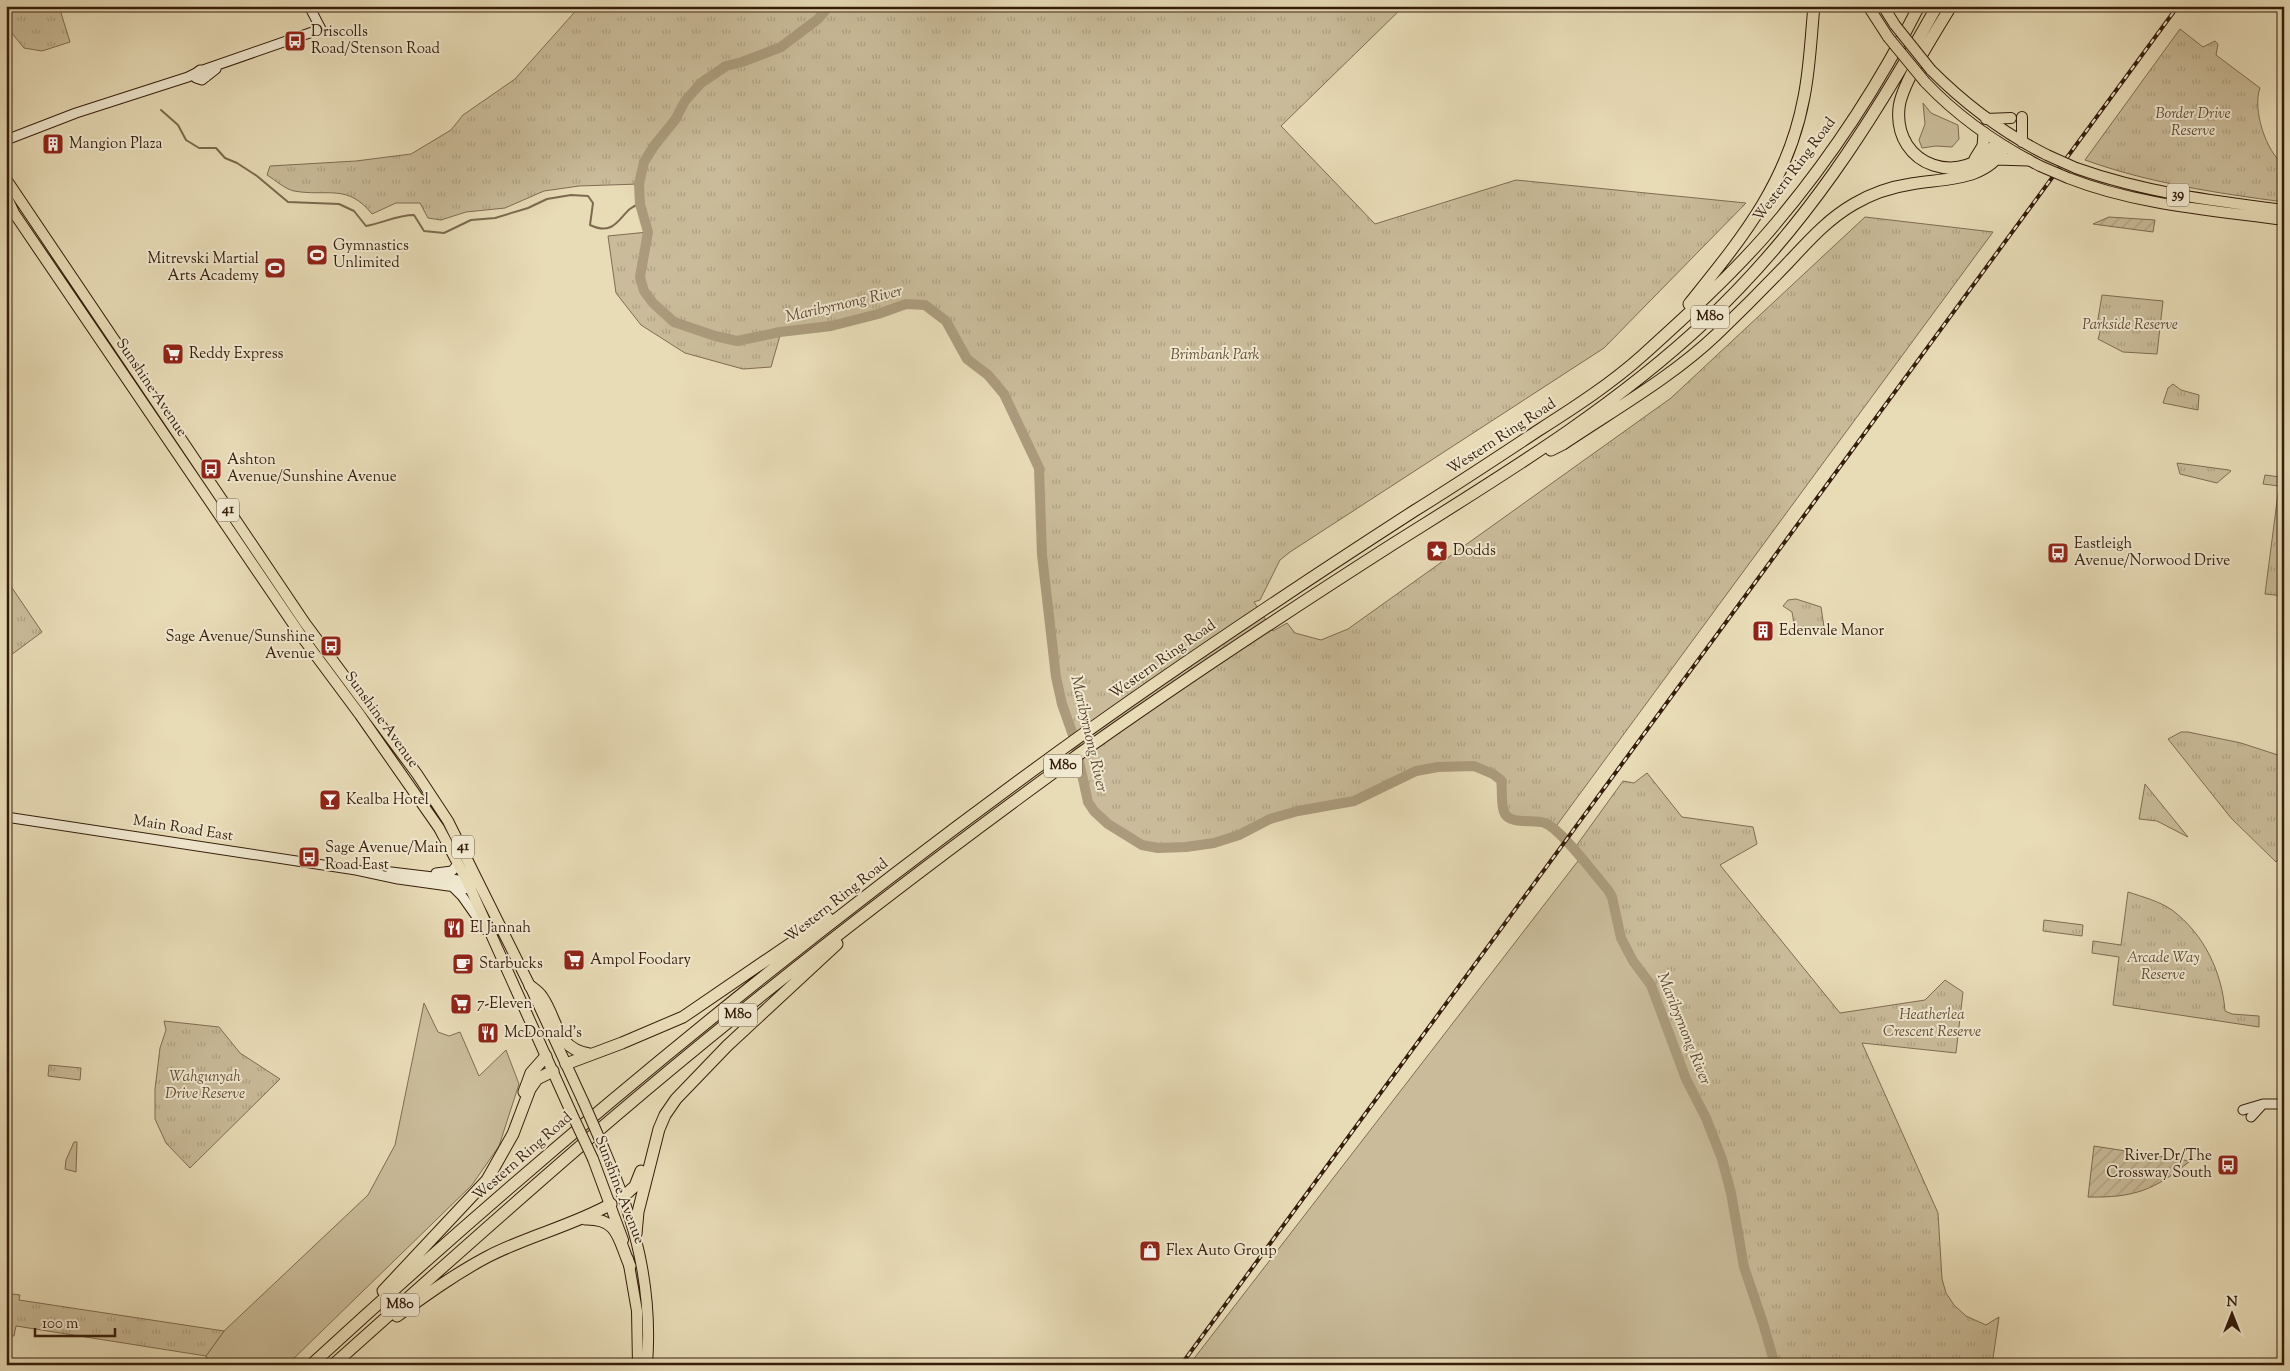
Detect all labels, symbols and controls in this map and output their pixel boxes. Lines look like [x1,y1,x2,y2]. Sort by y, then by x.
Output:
place label: Driscolls Road/Stenson Road [311,22,441,60]
bus stop icon: Driscolls Road/Stenson Road [283,29,307,53]
park label: Border Drive Reserve [2155,104,2231,142]
street label: Western Ring Road [1749,113,1842,227]
building icon: Mangion Plaza [41,132,65,156]
place label: Mangion Plaza [69,134,162,155]
road number: 39 [2167,184,2189,206]
place label: Gymnastics Unlimited [333,236,409,274]
sports icon: Gymnastics Unlimited [305,243,329,267]
place label: Mitrevski Martial Arts Academy [148,249,260,287]
sports icon: Mitrevski Martial Arts Academy [263,256,287,280]
water label: Maribyrnong River [783,280,905,330]
road number: M80 [1691,306,1729,328]
park label: Parkside Reserve [2082,315,2178,336]
street label: Sunshine Avenue [110,335,192,441]
supermarket icon: Reddy Express [161,342,185,366]
place label: Reddy Express [189,344,284,365]
park label: Brimbank Park [1171,345,1260,366]
street label: Western Ring Road [1443,394,1561,480]
place label: Ashton Avenue/Sunshine Avenue [227,450,397,488]
bus stop icon: Ashton Avenue/Sunshine Avenue [199,457,223,481]
road number: 41 [217,498,239,522]
place label: Eastleigh Avenue/Norwood Drive [2074,534,2230,572]
place icon: Dodds [1425,539,1449,563]
place label: Dodds [1453,541,1496,562]
bus stop icon: Eastleigh Avenue/Norwood Drive [2046,541,2070,565]
street label: Western Ring Road [1105,615,1221,705]
building icon: Edenvale Manor [1751,619,1775,643]
place label: Edenvale Manor [1779,621,1884,642]
place label: Sage Avenue/Sunshine Avenue [165,627,315,665]
bus stop icon: Sage Avenue/Sunshine Avenue [319,634,343,658]
street label: Sunshine Avenue [339,668,423,772]
water label: Maribyrnong River [1063,673,1113,795]
road number: M80 [1044,754,1082,778]
bar icon: Kealba Hotel [318,788,342,812]
place label: Kealba Hotel [346,790,429,811]
street label: Main Road East [132,811,234,847]
road number: 41 [452,836,474,859]
place label: Sage Avenue/Main Road East [325,838,448,876]
bus stop icon: Sage Avenue/Main Road East [297,845,321,869]
street label: Western Ring Road [781,854,893,948]
restaurant icon: El Jannah [442,916,466,940]
place label: El Jannah [470,918,531,939]
supermarket icon: Ampol Foodary [562,948,586,972]
park label: Arcade Way Reserve [2126,948,2200,986]
place label: Ampol Foodary [590,950,692,971]
cafe icon: Starbucks [451,952,475,976]
place label: Starbucks [479,954,543,975]
water label: Maribyrnong River [1650,969,1716,1089]
supermarket icon: 7-Eleven [449,992,473,1016]
place label: 7-Eleven [477,994,533,1015]
road number: M80 [719,1004,757,1026]
park label: Heatherlea Crescent Reserve [1883,1005,1981,1043]
restaurant icon: McDonald's [476,1021,500,1045]
place label: McDonald's [504,1023,582,1044]
park label: Wahgunyah Drive Reserve [165,1067,245,1105]
street label: Western Ring Road [469,1107,578,1206]
street label: Sunshine Avenue [589,1133,649,1247]
place label: River Dr/The Crossway South [2106,1146,2212,1184]
bus stop icon: River Dr/The Crossway South [2216,1153,2240,1177]
shop icon: Flex Auto Group [1138,1239,1162,1263]
place label: Flex Auto Group [1166,1241,1277,1262]
north arrow [2208,1288,2258,1338]
text: N [2226,1293,2238,1313]
road number: M80 [381,1294,419,1316]
scale bar [35,1306,115,1338]
text: 100 m [42,1314,79,1335]

